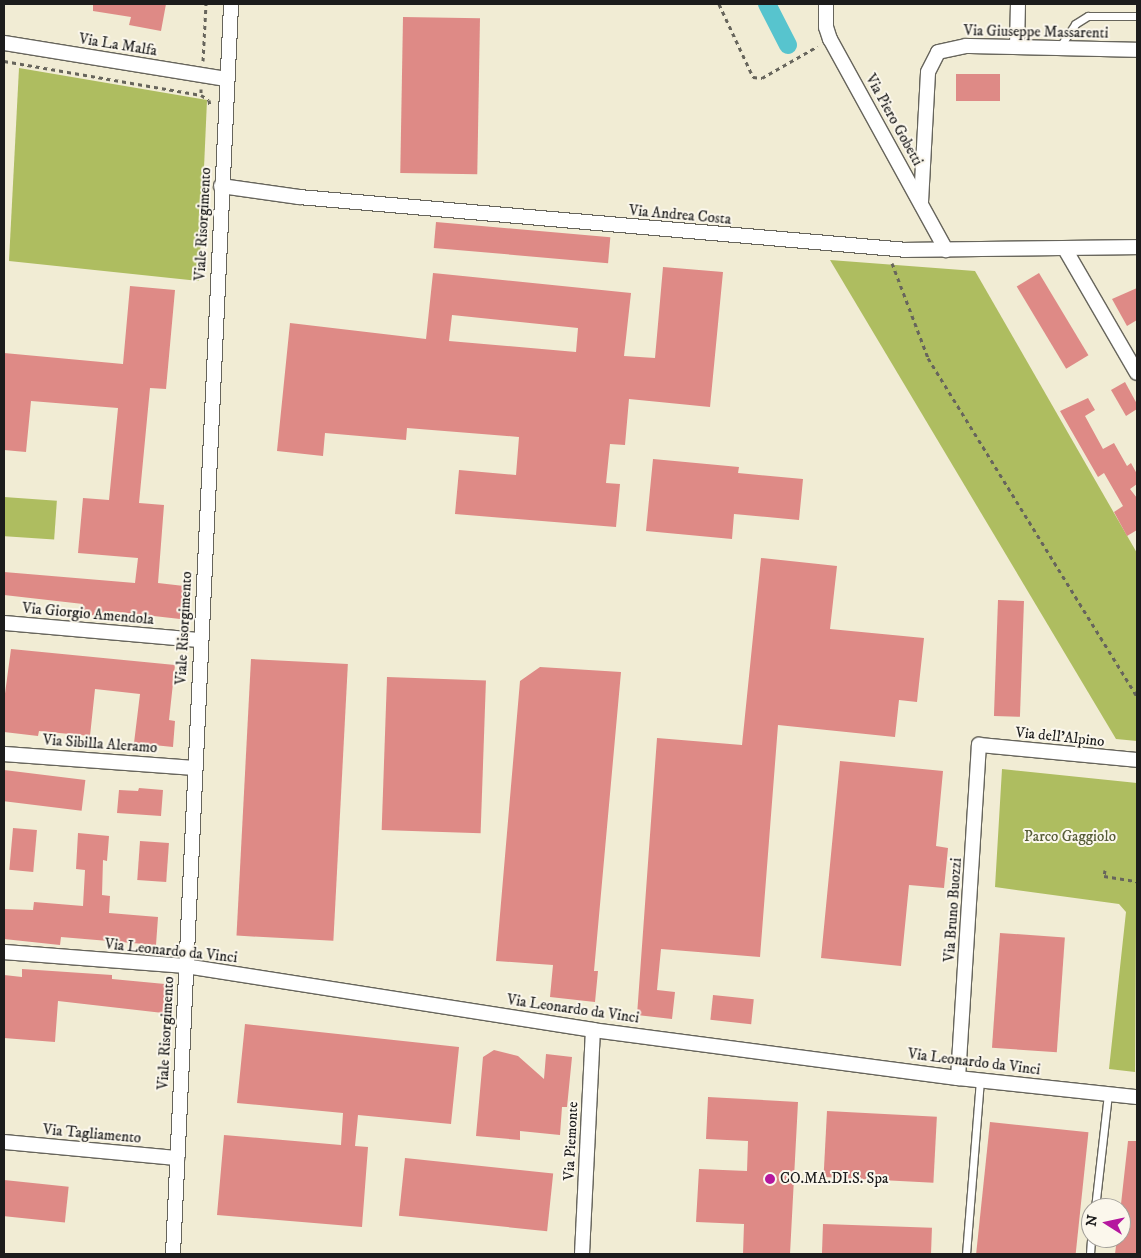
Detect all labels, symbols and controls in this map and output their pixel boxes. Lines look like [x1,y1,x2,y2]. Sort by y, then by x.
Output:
street label: Via Giuseppe Massarenti [963,22,1109,42]
street label: Via La Malfa [78,30,158,60]
street label: Via Piero Gobetti [861,71,927,169]
street label: Viale Risorgimento [191,167,215,281]
street label: Via Andrea Costa [628,202,732,228]
street label: Viale Risorgimento [172,571,196,685]
street label: Via Giorgio Amendola [21,599,155,629]
street label: Via dell'Alpino [1015,723,1105,751]
street label: Via Sibilla Aleramo [42,731,158,757]
park label: Parco Gaggiolo [1024,828,1116,846]
street label: Via Bruno Buozzi [940,857,966,963]
street label: Via Leonardo da Vinci [104,935,238,967]
street label: Viale Risorgimento [154,976,178,1090]
street label: Via Leonardo da Vinci [506,991,640,1027]
street label: Via Leonardo da Vinci [907,1045,1041,1079]
street label: Via Piemonte [560,1101,582,1181]
street label: Via Tagliamento [42,1121,142,1147]
place label: CO.MA.DI.S. Spa [780,1170,888,1188]
marker: CO.MA.DI.S. Spa [764,1173,776,1185]
north arrow [1081,1198,1131,1248]
text: N [1082,1213,1102,1228]

